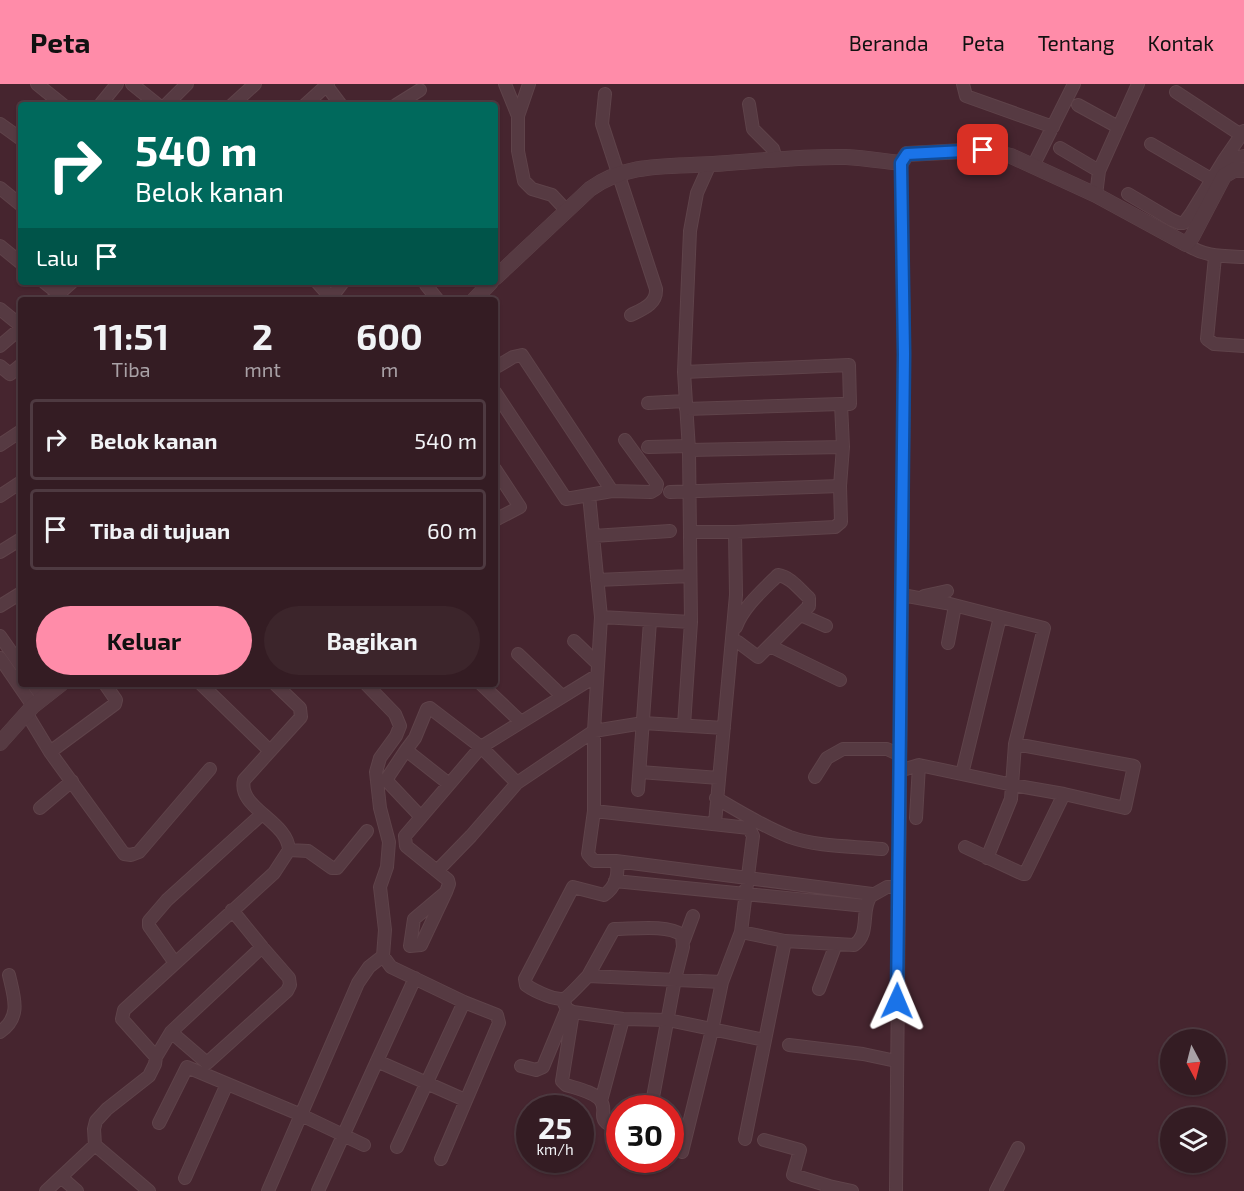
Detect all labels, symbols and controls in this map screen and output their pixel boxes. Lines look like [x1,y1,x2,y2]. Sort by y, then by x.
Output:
text: Peta [30,25,90,59]
text: Beranda [849,30,929,55]
text: Peta [962,30,1005,55]
text: Tentang [1038,30,1115,55]
text: Kontak [1148,30,1214,55]
text: 540 m [135,124,258,174]
pin [957,124,1008,175]
icon: right [36,126,114,204]
icon: arrive [966,133,999,166]
text: Belok kanan [135,175,284,207]
icon: arrive [90,240,123,273]
text: Lalu [36,244,78,270]
text: 11:51 [93,314,169,357]
text: 2 [252,314,273,357]
text: 600 [356,314,423,357]
text: Tiba [112,357,151,381]
text: mnt [244,357,281,381]
text: m [381,357,398,381]
icon: right [39,423,72,456]
text: Belok kanan [90,427,217,453]
text: 540 m [414,427,477,453]
icon: arrive [39,513,72,546]
text: Tiba di tujuan [90,517,230,543]
text: 60 m [427,517,477,543]
button: Keluar [36,606,252,675]
button: Bagikan [264,606,480,675]
position arrow [865,969,929,1033]
north arrow [1160,1029,1226,1095]
map controls [1160,1029,1226,1173]
speed limit sign: 30 [606,1095,684,1173]
button: layers [1160,1107,1226,1173]
text: 25 [538,1109,572,1145]
text: km/h [536,1140,574,1158]

